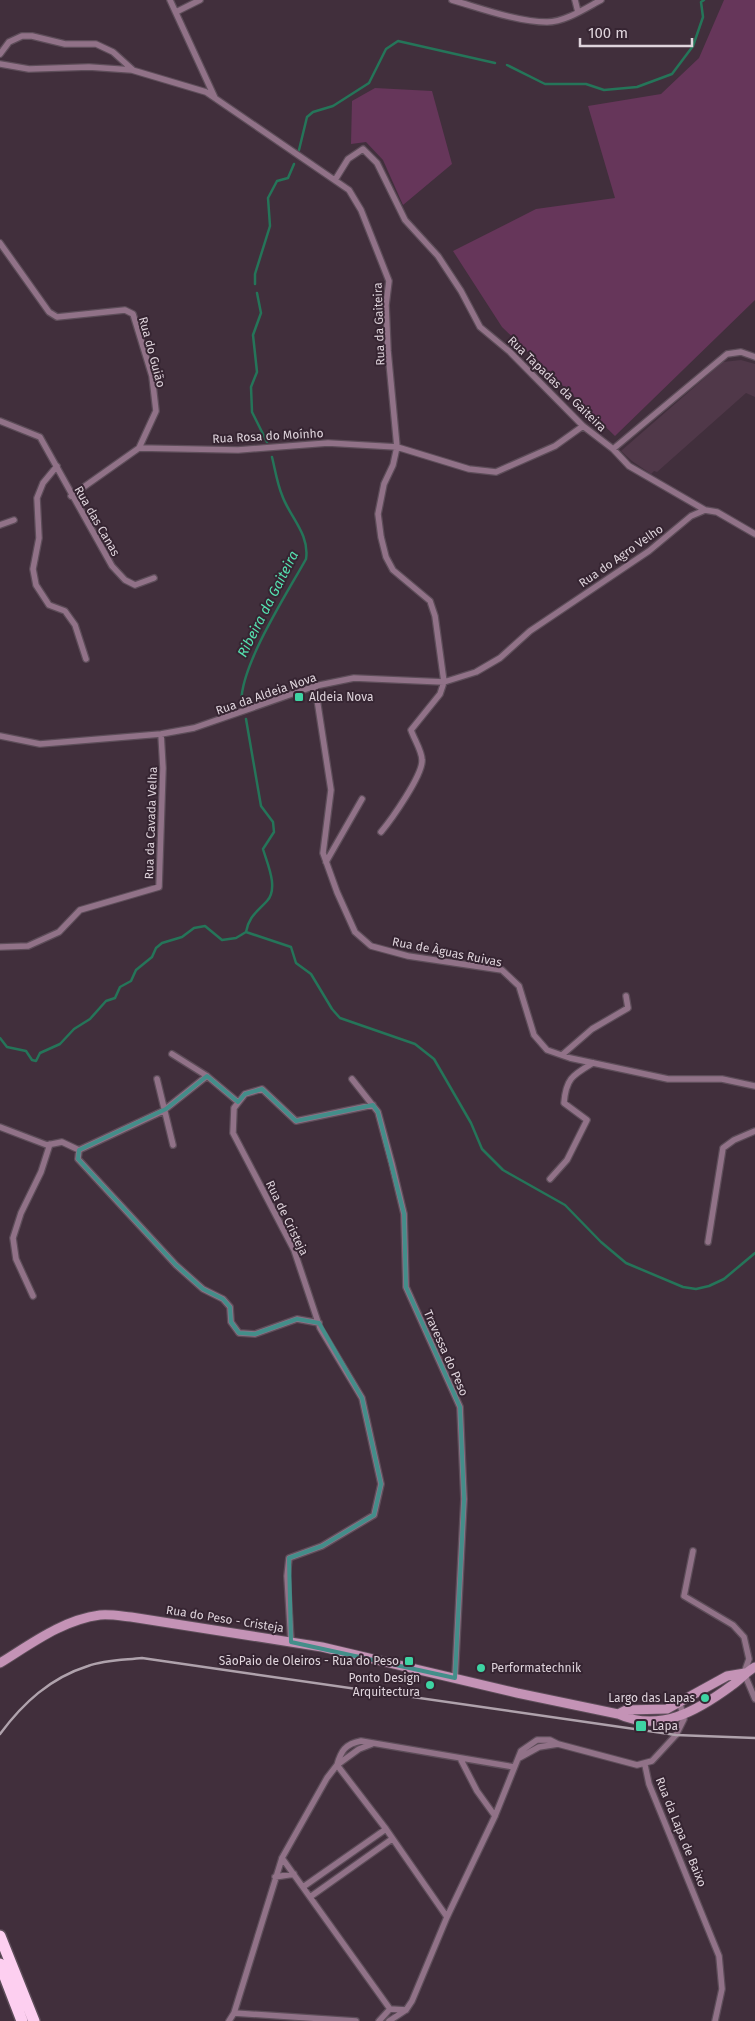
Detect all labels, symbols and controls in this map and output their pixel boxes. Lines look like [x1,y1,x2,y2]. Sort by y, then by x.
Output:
scale bar [580,15,692,47]
text: 100 m [588,24,628,42]
street label: Rua da Gaiteira [371,282,387,366]
street label: Rua do Guião [136,315,168,389]
street label: Rua Tapadas da Gaiteira [505,333,609,435]
street label: Rua Rosa do Moínho [212,426,324,446]
street label: Rua das Canas [71,484,123,559]
street label: Rua do Agro Velho [576,522,666,590]
water label: Ribeira da Gaiteira [234,548,302,660]
street label: Rua da Aldeia Nova [214,670,318,718]
place label: Aldeia Nova [309,690,374,704]
marker: Aldeia Nova [293,691,305,703]
street label: Rua da Cavada Velha [142,766,160,880]
street label: Rua de Àguas Ruivas [391,934,504,970]
street label: Rua de Cristeja [263,1178,311,1258]
street label: Travessa do Peso [421,1308,471,1398]
street label: Rua do Peso - Cristeja [165,1603,285,1635]
place label: SãoPaio de Oleiros - Rua do Peso [219,1654,399,1668]
marker: SãoPaio de Oleiros - Rua do Peso [403,1655,415,1667]
place label: Performatechnik [491,1661,582,1675]
marker: Performatechnik [475,1662,487,1674]
place label: Ponto Design Arquitectura [348,1671,420,1699]
marker: Ponto Design Arquitectura [424,1679,436,1691]
place label: Largo das Lapas [608,1691,695,1705]
marker: Largo das Lapas [699,1692,711,1704]
marker: Lapa [634,1719,648,1733]
place label: Lapa [652,1719,678,1733]
street label: Rua da Lapa de Baixo [653,1775,709,1889]

